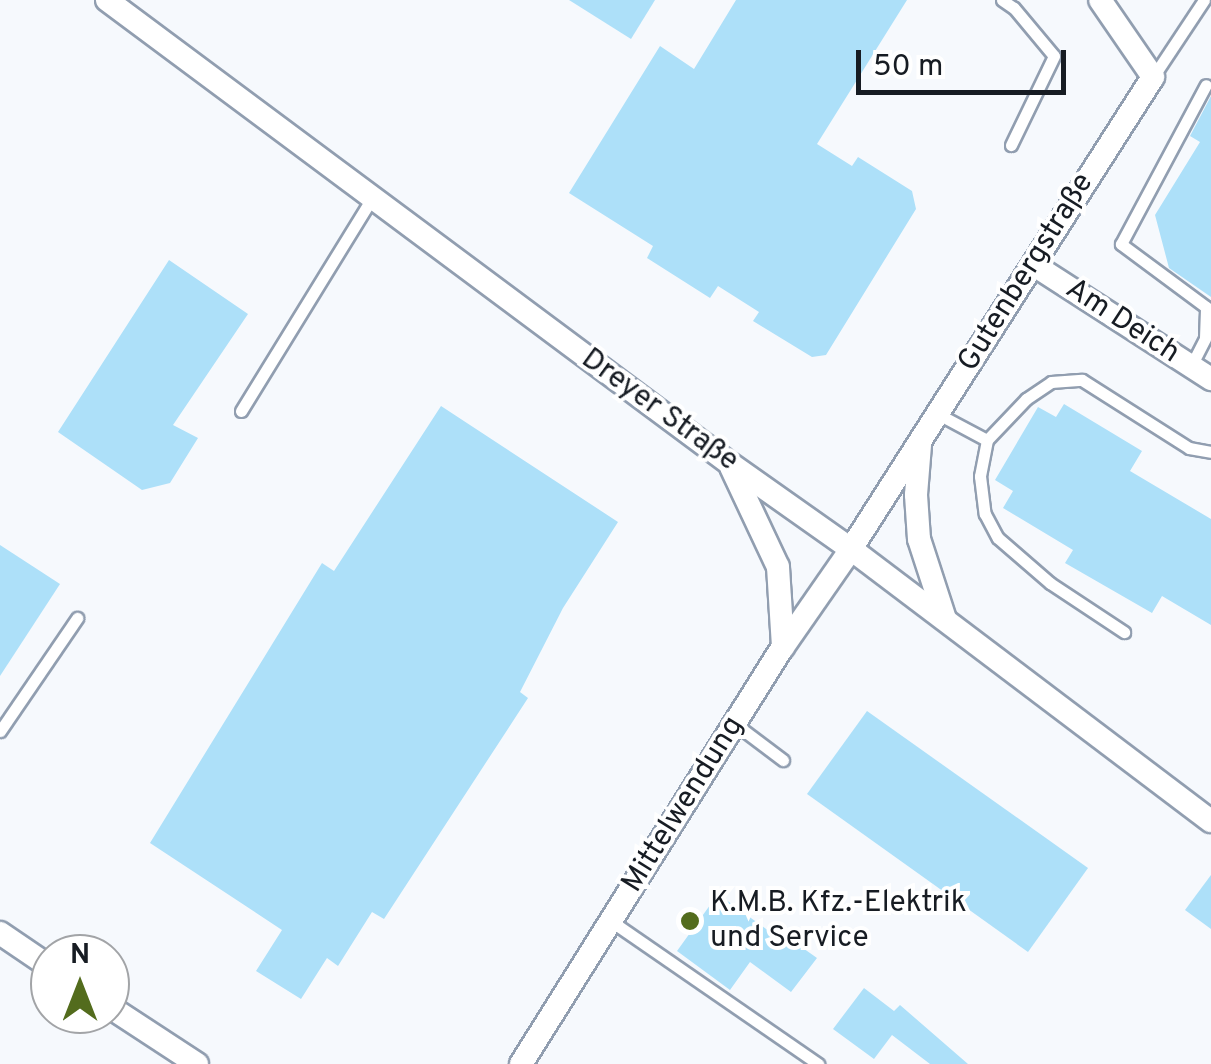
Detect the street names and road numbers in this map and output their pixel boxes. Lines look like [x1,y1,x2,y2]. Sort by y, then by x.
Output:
street label: Gutenbergstraße [952,167,1102,379]
street label: Am Deich [1058,272,1186,372]
street label: Dreyer Straße [573,342,745,480]
street label: Mittelwendung [616,710,752,900]

